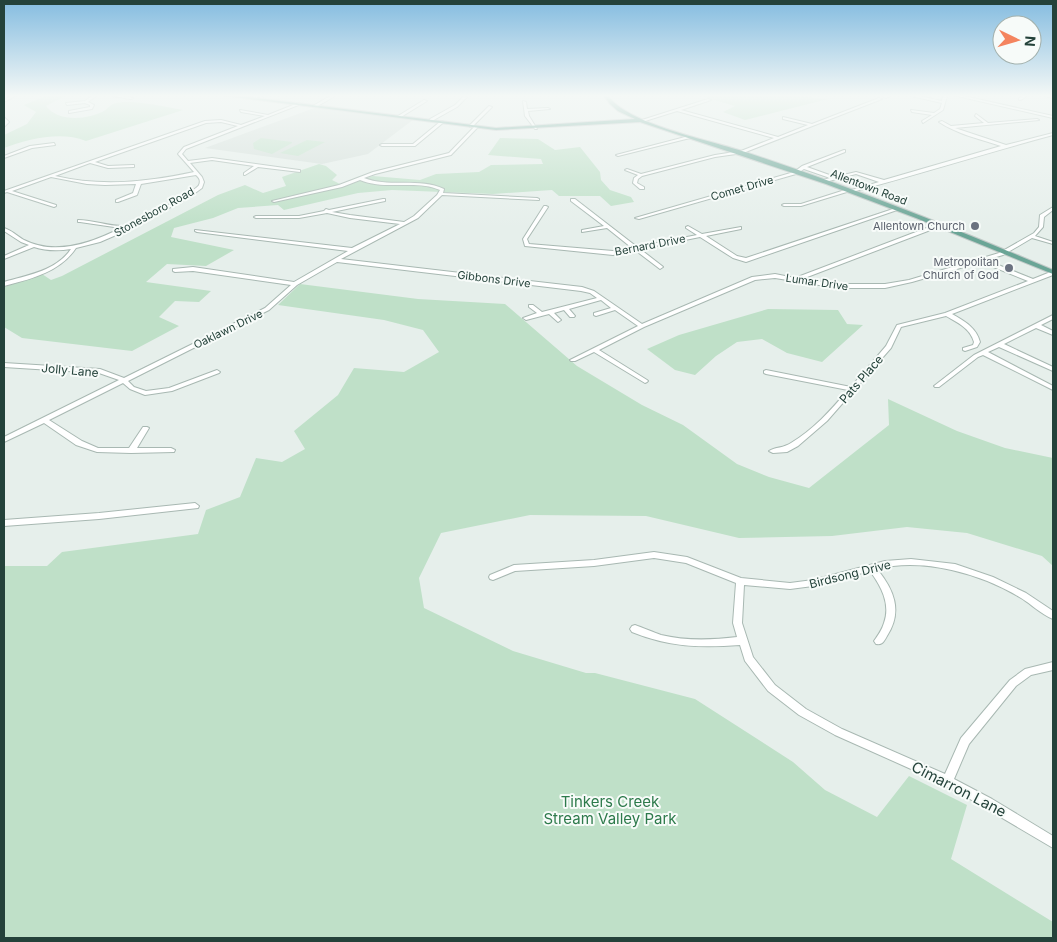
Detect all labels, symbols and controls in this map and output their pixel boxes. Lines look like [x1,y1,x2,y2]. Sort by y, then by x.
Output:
north arrow [992,15,1042,65]
text: N [1022,35,1039,47]
street label: Allentown Road [829,166,909,208]
street label: Comet Drive [709,172,775,204]
street label: Stonesboro Road [112,184,196,240]
place label: Allentown Church [873,219,965,233]
marker: Allentown Church [969,220,981,232]
street label: Bernard Drive [613,231,687,259]
place label: Metropolitan Church of God [923,255,999,282]
marker: Metropolitan Church of God [1003,262,1015,274]
street label: Gibbons Drive [457,268,531,290]
street label: Lumar Drive [785,271,849,293]
street label: Oaklawn Drive [191,306,265,352]
street label: Pats Place [836,352,886,406]
street label: Jolly Lane [41,360,99,380]
street label: Birdsong Drive [808,557,892,591]
street label: Cimarron Lane [908,757,1010,821]
park label: Tinkers Creek Stream Valley Park [543,792,677,828]

